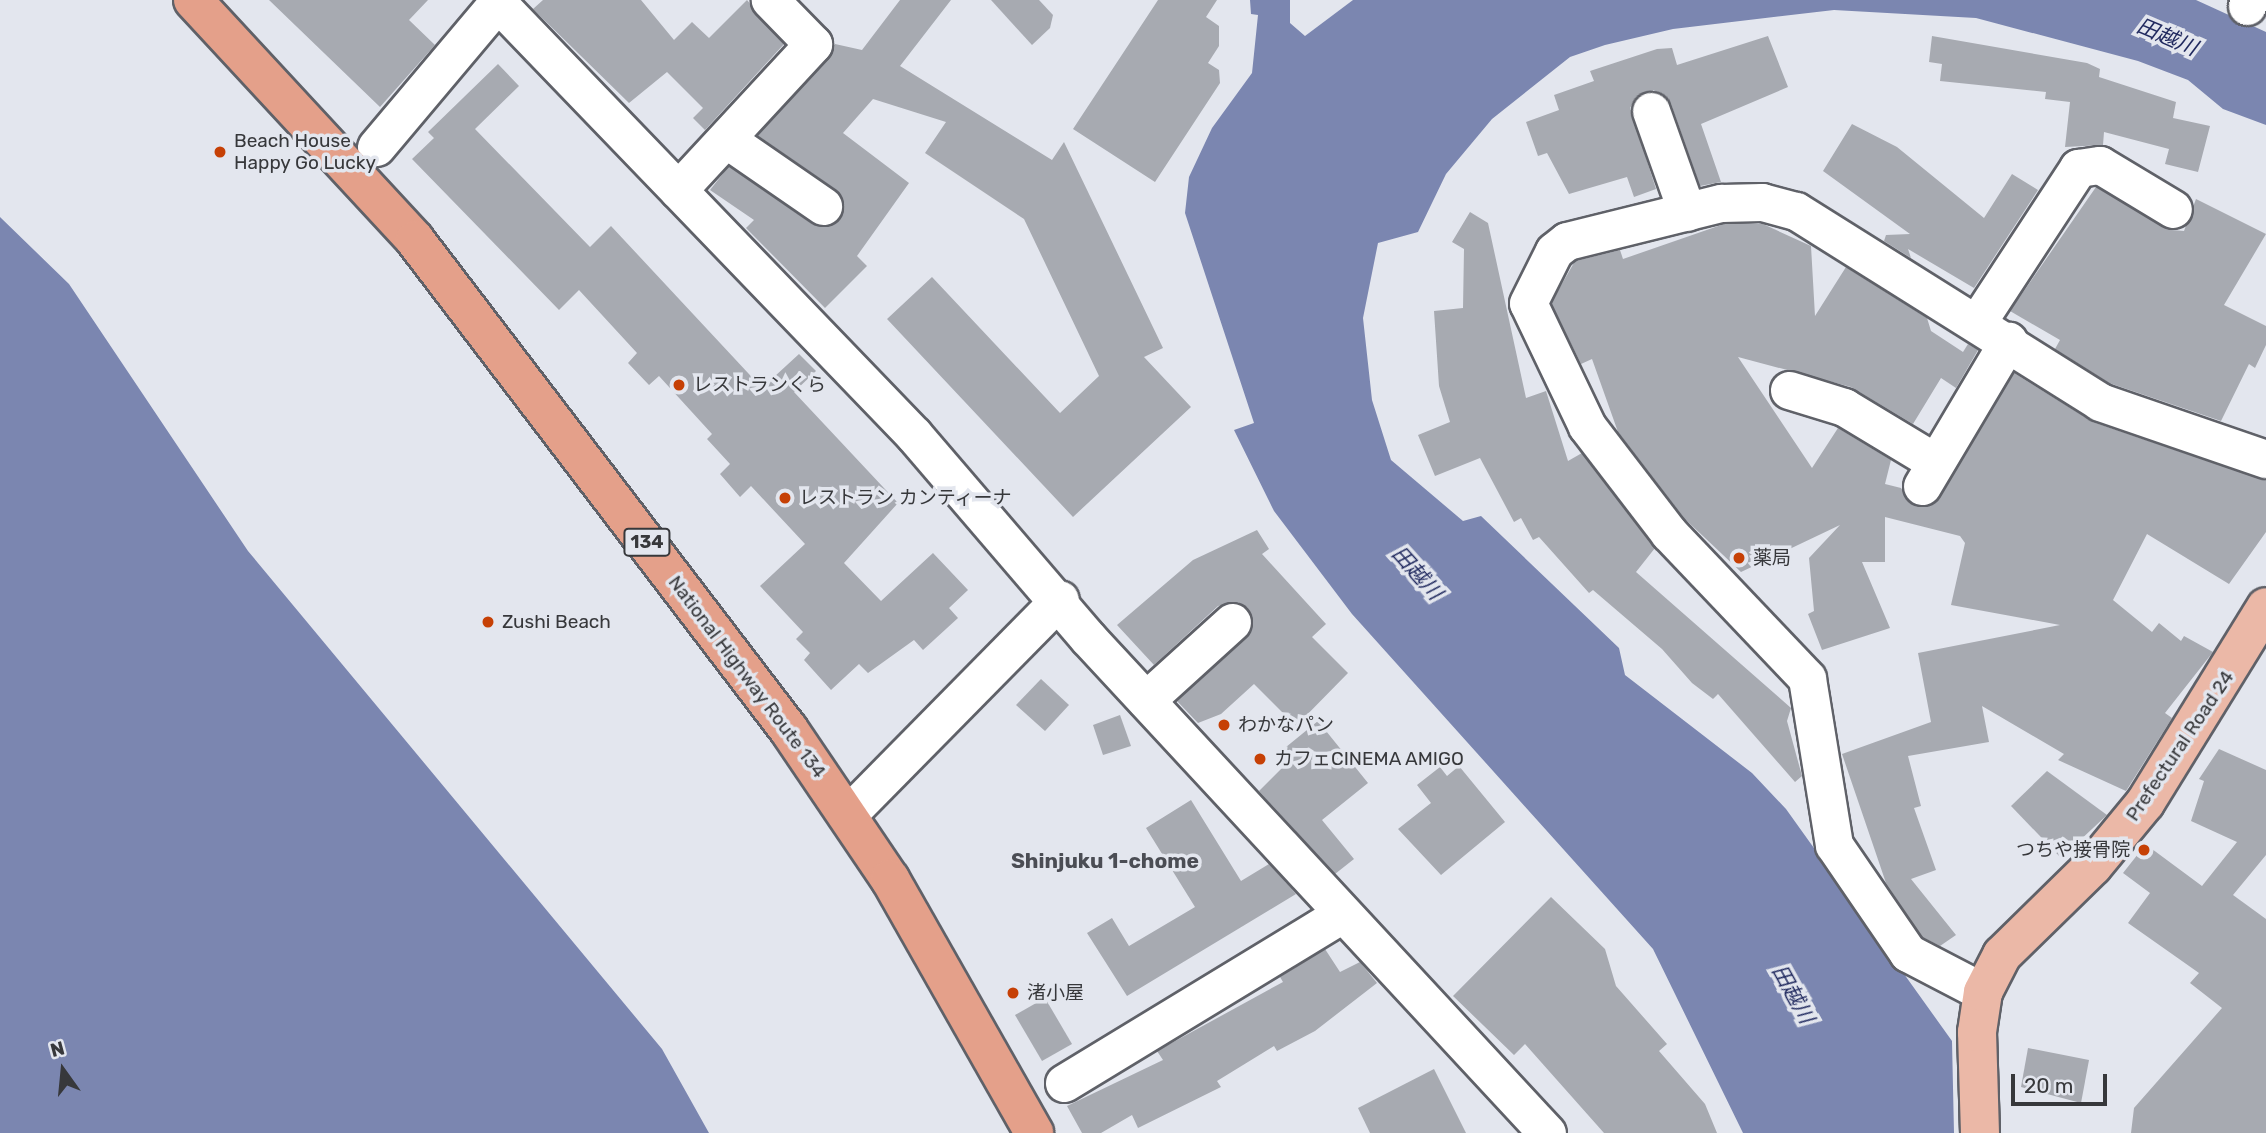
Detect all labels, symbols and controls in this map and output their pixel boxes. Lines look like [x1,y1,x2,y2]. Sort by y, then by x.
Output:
water label: 田越川 [2133,13,2201,61]
place label: Beach House Happy Go Lucky [234,130,377,174]
marker: Beach House Happy Go Lucky [212,144,228,160]
place label: レストランくら [693,374,826,396]
marker: レストランくら [671,377,687,393]
place label: レストラン カンティーナ [799,487,1013,509]
marker: レストラン カンティーナ [777,490,793,506]
road number: 134 [622,528,672,556]
water label: 田越川 [1387,541,1447,605]
place label: 薬局 [1753,547,1791,569]
marker: 薬局 [1731,550,1747,566]
street label: National Highway Route 134 [663,571,831,783]
place label: Zushi Beach [502,611,611,633]
marker: Zushi Beach [480,614,496,630]
street label: Prefectural Road 24 [2121,667,2239,825]
place label: わかなパン [1238,714,1333,736]
marker: わかなパン [1216,717,1232,733]
place label: カフェCINEMA AMIGO [1274,748,1465,770]
marker: カフェCINEMA AMIGO [1252,751,1268,767]
place label: つちや接骨院 [2016,839,2130,861]
marker: つちや接骨院 [2136,842,2152,858]
district label: Shinjuku 1-chome [1011,848,1199,874]
water label: 田越川 [1767,960,1819,1028]
place label: 渚小屋 [1027,982,1084,1004]
marker: 渚小屋 [1005,985,1021,1001]
north arrow [28,1035,98,1105]
text: N [48,1036,67,1062]
scale bar [2014,1060,2110,1104]
text: 20 m [2024,1073,2073,1098]

